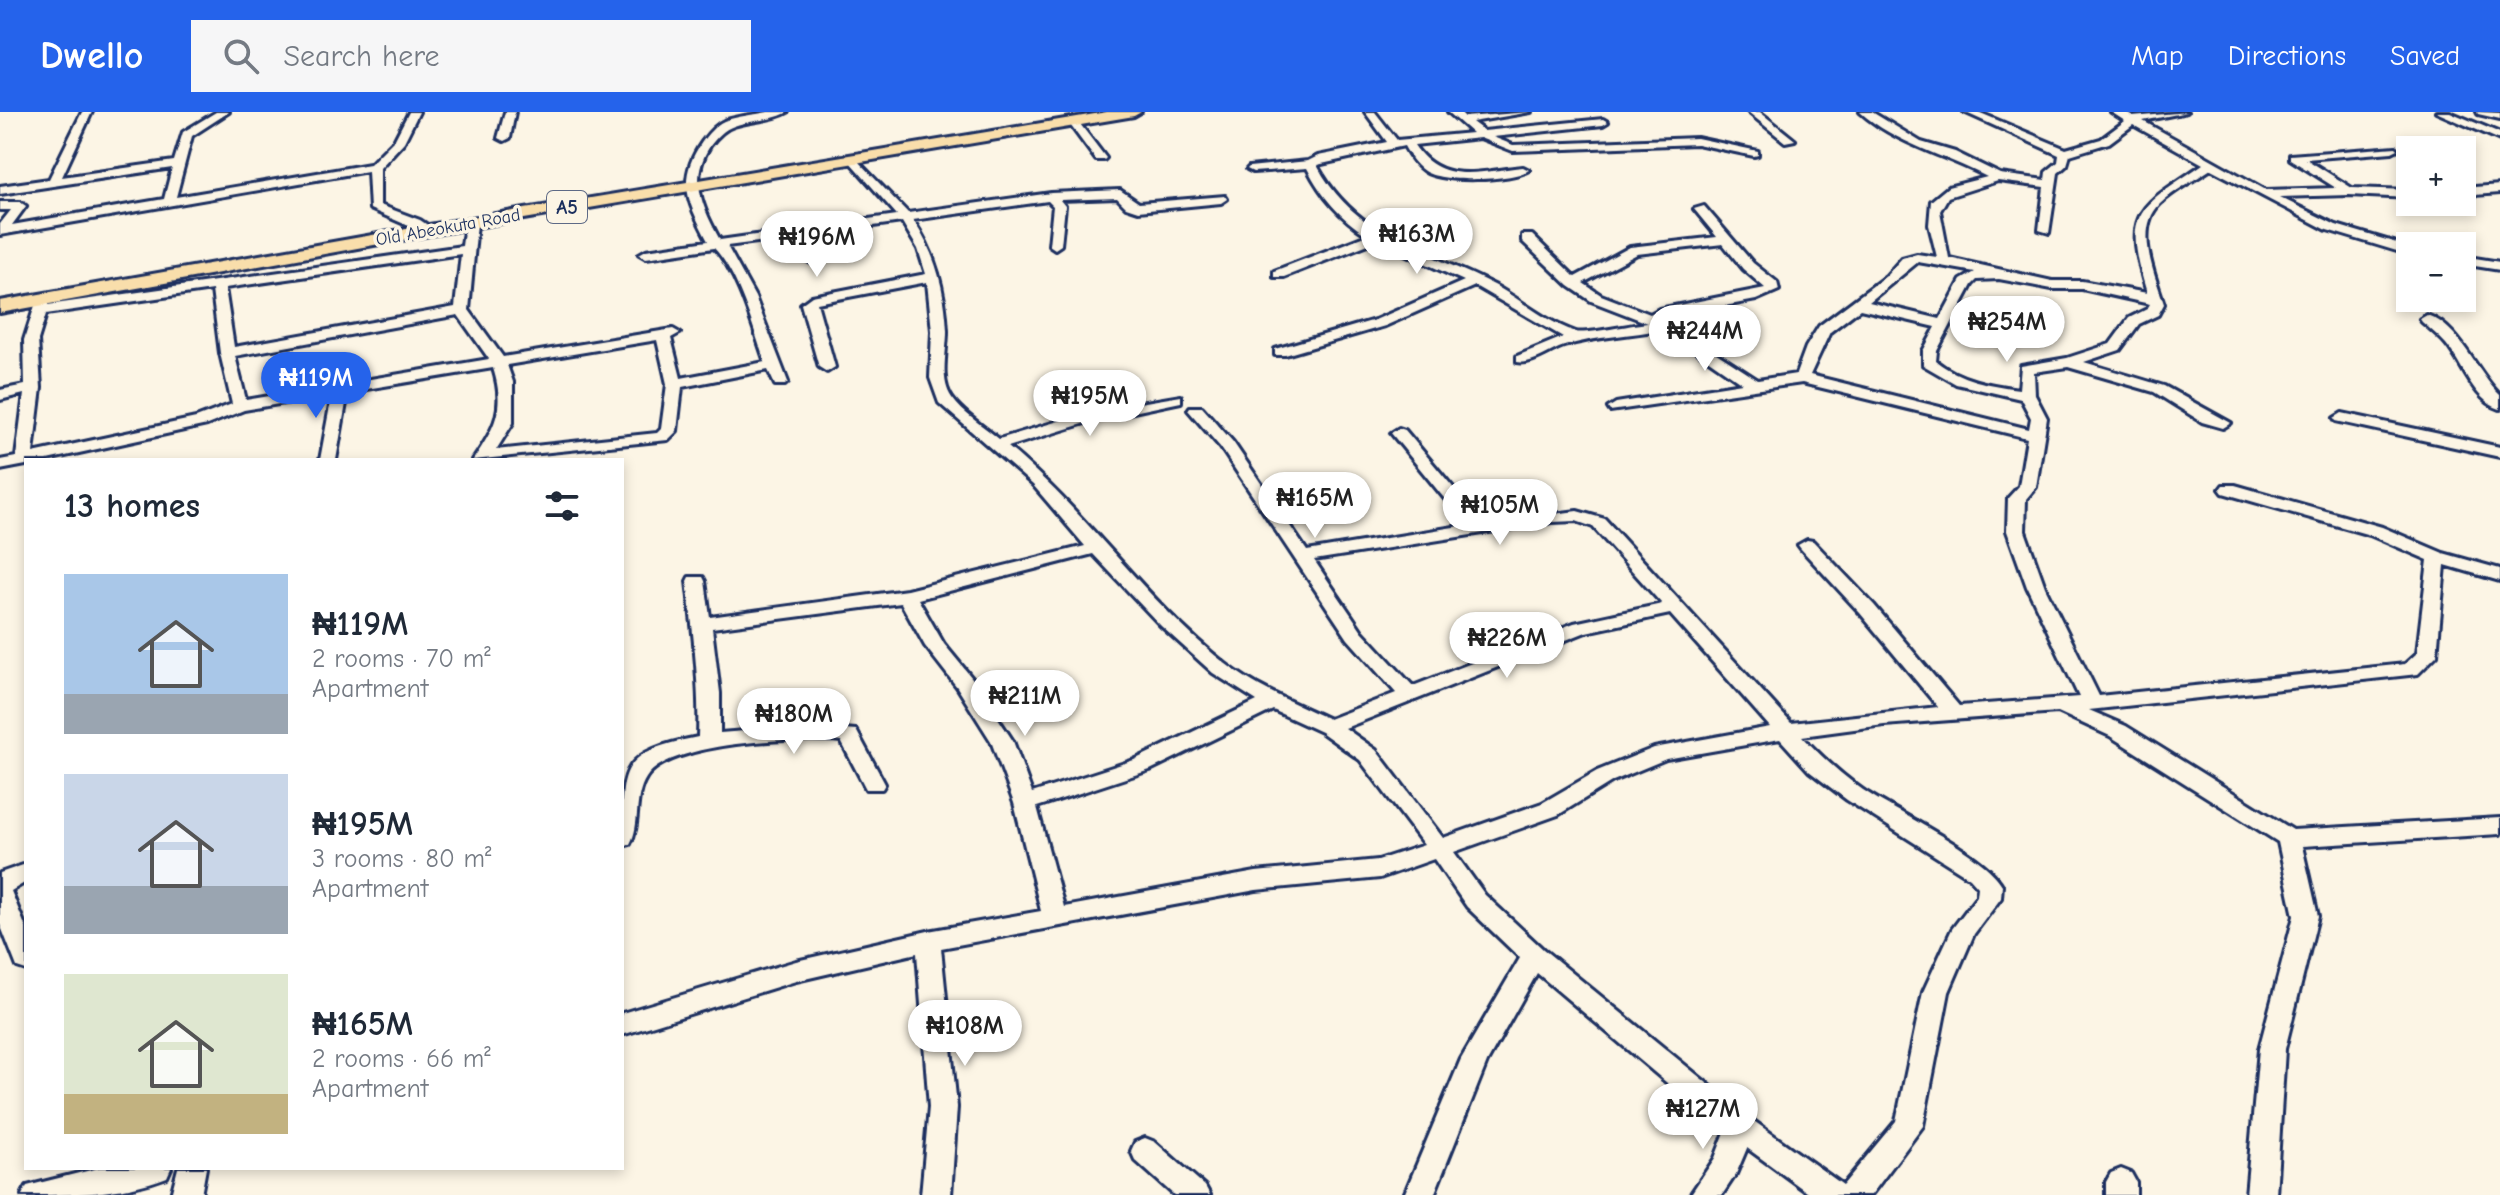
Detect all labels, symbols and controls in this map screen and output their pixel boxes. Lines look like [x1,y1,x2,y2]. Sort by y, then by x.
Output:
search box [191,20,751,92]
text: Dwello [40,34,143,78]
icon: search [219,34,263,78]
text: Search here [283,39,440,74]
text: Map [2131,40,2184,72]
text: Directions [2228,40,2346,72]
text: Saved [2390,40,2460,72]
map controls [2396,136,2476,312]
button: + [2396,136,2476,216]
road number: A5 [547,191,587,223]
street label: Old Abeokuta Road [374,204,522,251]
pin: ₦163M [1361,208,1473,276]
pin: ₦196M [761,211,873,279]
text: ₦163M [1379,219,1455,249]
text: ₦196M [778,222,856,252]
button: − [2396,232,2476,312]
pin: ₦254M [1951,296,2063,364]
pin: ₦244M [1649,305,1761,373]
text: ₦254M [1968,307,2046,337]
text: ₦244M [1667,316,1743,346]
pin: ₦119M [260,352,372,420]
text: ₦119M [279,363,353,393]
pin: ₦195M [1034,370,1146,438]
text: ₦195M [1051,381,1129,411]
pin: ₦165M [1259,472,1371,540]
pin: ₦105M [1444,479,1556,547]
text: ₦165M [1276,483,1354,513]
icon: filters [540,484,584,528]
text: 13 homes [64,486,200,526]
text: ₦105M [1461,490,1539,520]
text: ₦119M [312,604,408,644]
icon: home [128,606,224,702]
pin: ₦226M [1451,612,1563,680]
text: ₦226M [1467,623,1547,653]
text: 2 rooms · 70 m² [312,644,491,674]
pin: ₦211M [969,670,1081,738]
text: Apartment [312,674,428,704]
text: ₦211M [988,681,1062,711]
pin: ₦180M [738,688,850,756]
text: ₦180M [755,699,833,729]
text: ₦195M [312,804,413,844]
icon: home [128,806,224,902]
text: 3 rooms · 80 m² [312,844,491,874]
text: Apartment [312,874,428,904]
pin: ₦108M [909,1000,1021,1068]
text: ₦165M [312,1004,413,1044]
icon: home [128,1006,224,1102]
text: ₦108M [926,1011,1004,1041]
text: 2 rooms · 66 m² [312,1044,491,1074]
text: Apartment [312,1074,428,1104]
pin: ₦127M [1647,1083,1759,1151]
text: ₦127M [1666,1094,1740,1124]

